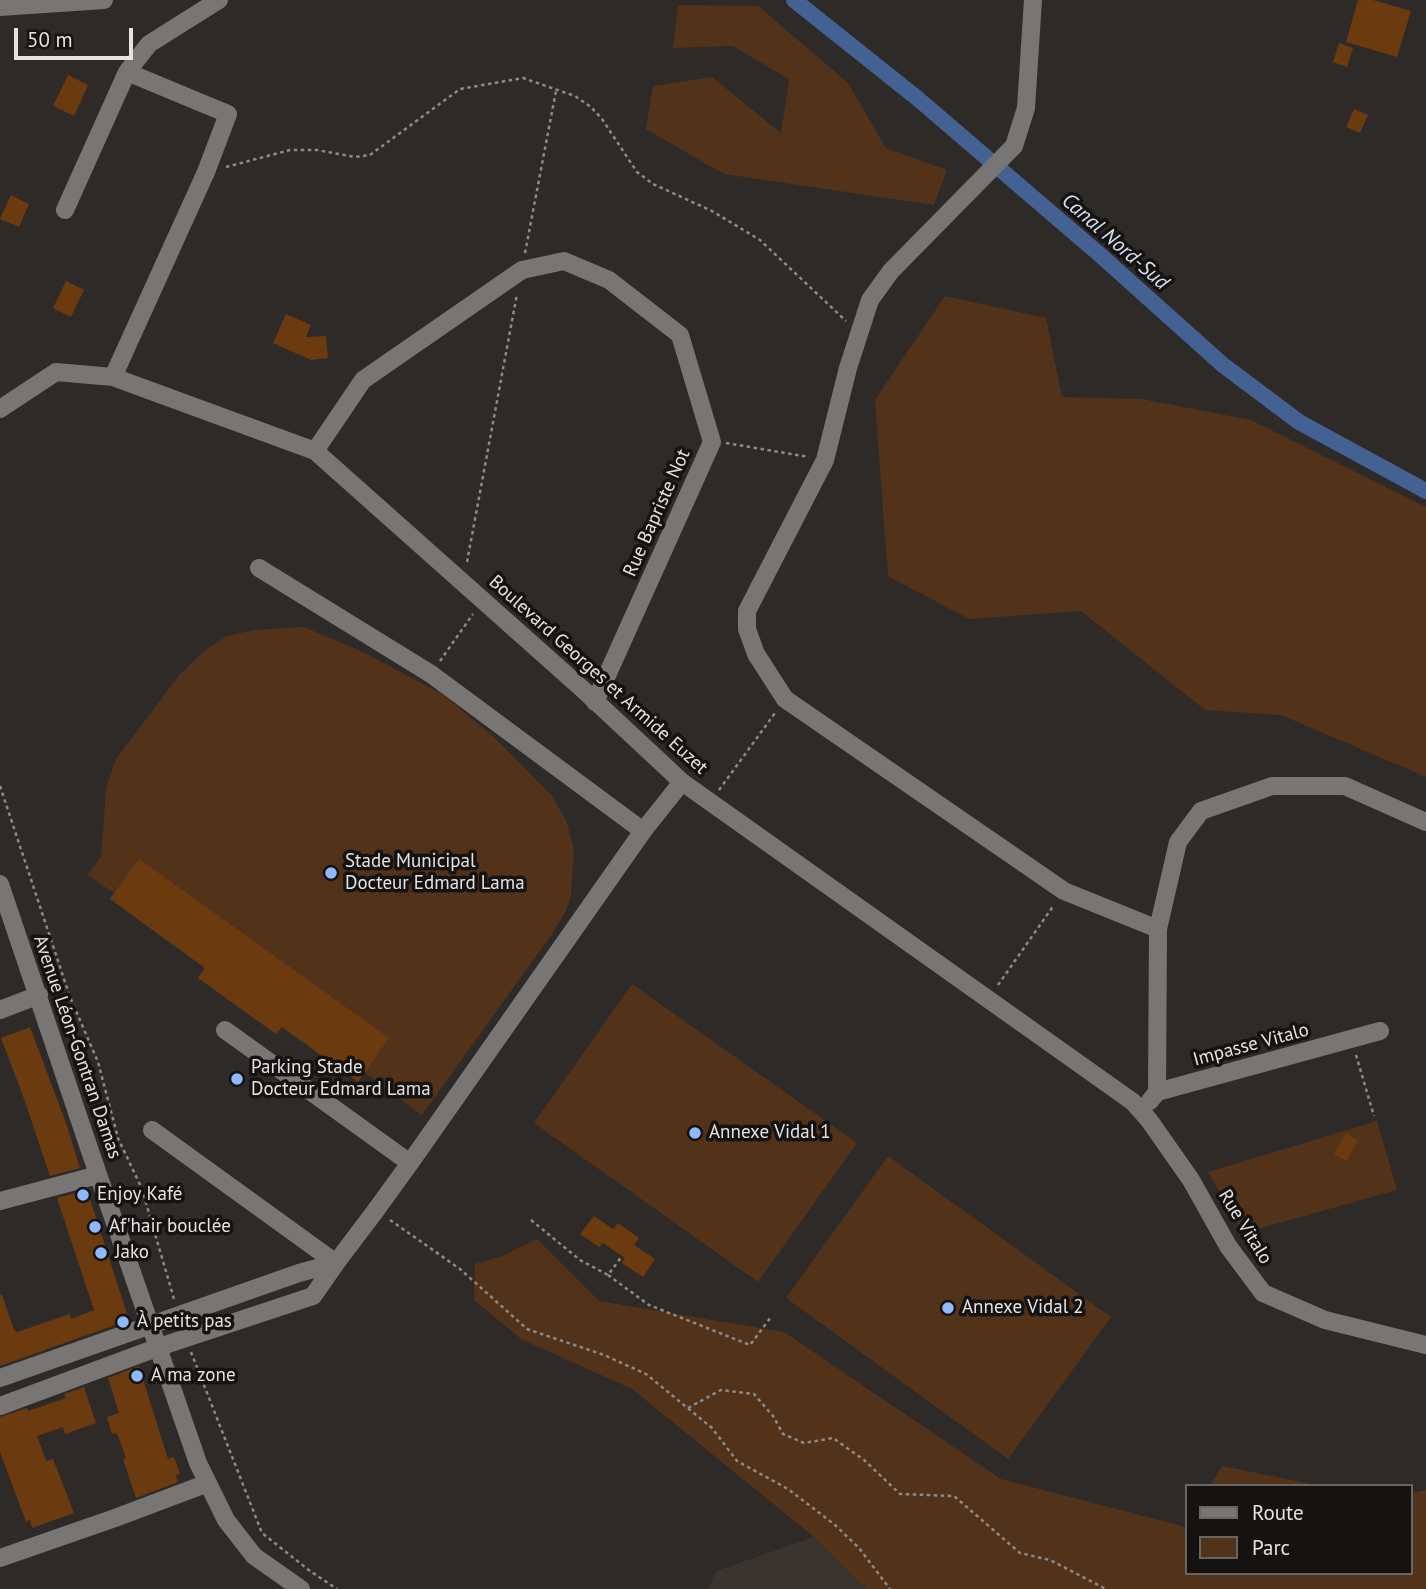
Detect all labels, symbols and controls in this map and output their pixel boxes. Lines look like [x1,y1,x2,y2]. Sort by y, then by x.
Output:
scale bar [18,14,136,58]
text: 50 m [27,26,73,53]
water label: Canal Nord-Sud [1056,189,1174,295]
street label: Rue Bapriste Not [619,446,695,580]
street label: Boulevard Georges et Armide Euzet [484,571,712,779]
place label: Stade Municipal Docteur Edmard Lama [345,851,525,895]
marker: Stade Municipal Docteur Edmard Lama [323,865,339,881]
street label: Avenue Léon-Gontran Damas [28,932,126,1162]
street label: Impasse Vitalo [1191,1019,1311,1071]
place label: Parking Stade Docteur Edmard Lama [251,1057,431,1101]
marker: Parking Stade Docteur Edmard Lama [229,1071,245,1087]
place label: Annexe Vidal 1 [709,1122,831,1144]
marker: Annexe Vidal 1 [687,1125,703,1141]
place label: Enjoy Kafé [97,1184,183,1206]
street label: Rue Vitalo [1213,1186,1277,1268]
marker: Enjoy Kafé [75,1187,91,1203]
place label: Af'hair bouclée [109,1216,231,1238]
marker: Af'hair bouclée [87,1219,103,1235]
place label: Jako [115,1242,149,1264]
marker: Jako [93,1245,109,1261]
place label: Annexe Vidal 2 [962,1297,1084,1319]
marker: Annexe Vidal 2 [940,1300,956,1316]
place label: À petits pas [137,1311,232,1333]
marker: À petits pas [115,1314,131,1330]
place label: A ma zone [151,1365,236,1387]
marker: A ma zone [129,1368,145,1384]
legend [1184,1484,1412,1575]
text: Route [1252,1499,1304,1526]
text: Parc [1252,1534,1290,1561]

